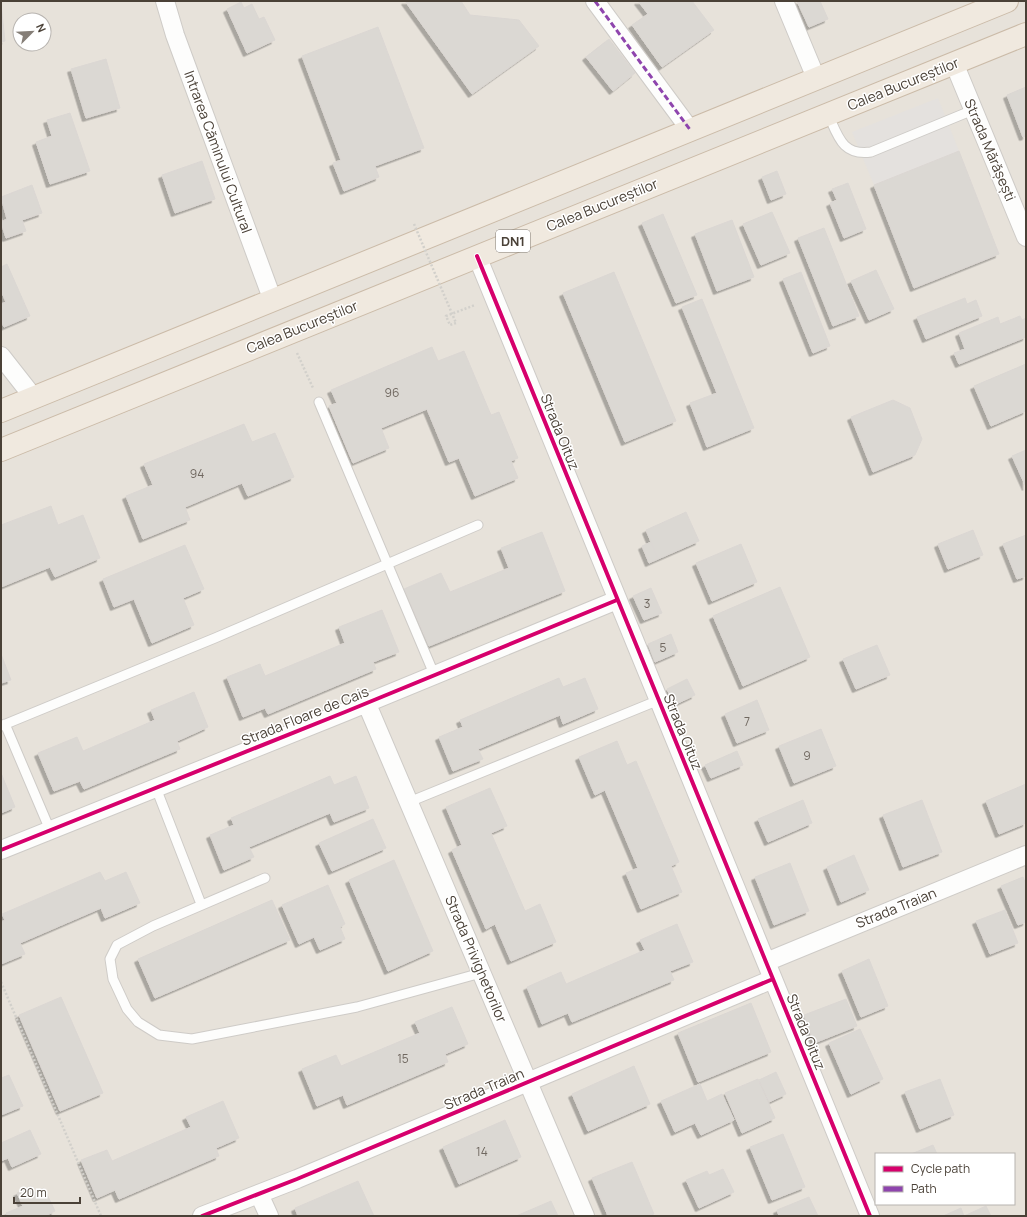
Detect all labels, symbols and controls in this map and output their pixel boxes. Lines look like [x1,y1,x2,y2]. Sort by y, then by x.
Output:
north arrow [12,12,52,52]
text: N [33,21,50,34]
street label: Calea Bucureștilor [844,53,961,115]
street label: Intrarea Căminului Cultural [180,68,257,236]
street label: Strada Mărășești [960,96,1021,204]
street label: Calea Bucureștilor [543,174,660,236]
road number: DN1 [496,230,530,252]
street label: Calea Bucureștilor [243,296,360,358]
house number: 96 [385,384,399,401]
street label: Strada Oituz [537,391,584,473]
house number: 94 [190,465,204,482]
house number: 3 [644,595,650,612]
house number: 5 [660,639,667,656]
street label: Strada Floare de Cais [238,681,371,750]
street label: Strada Oituz [660,691,707,773]
house number: 7 [744,713,750,730]
house number: 9 [803,747,811,764]
street label: Strada Traian [853,883,939,932]
street label: Strada Privighetorilor [441,892,512,1025]
street label: Strada Oituz [783,991,830,1073]
house number: 15 [397,1050,409,1067]
street label: Strada Traian [441,1063,527,1114]
house number: 14 [476,1143,488,1160]
legend [875,1153,1015,1205]
text: Cycle path [911,1160,970,1177]
scale bar [14,1179,80,1205]
text: Path [911,1180,937,1197]
text: 20 m [20,1184,47,1201]

